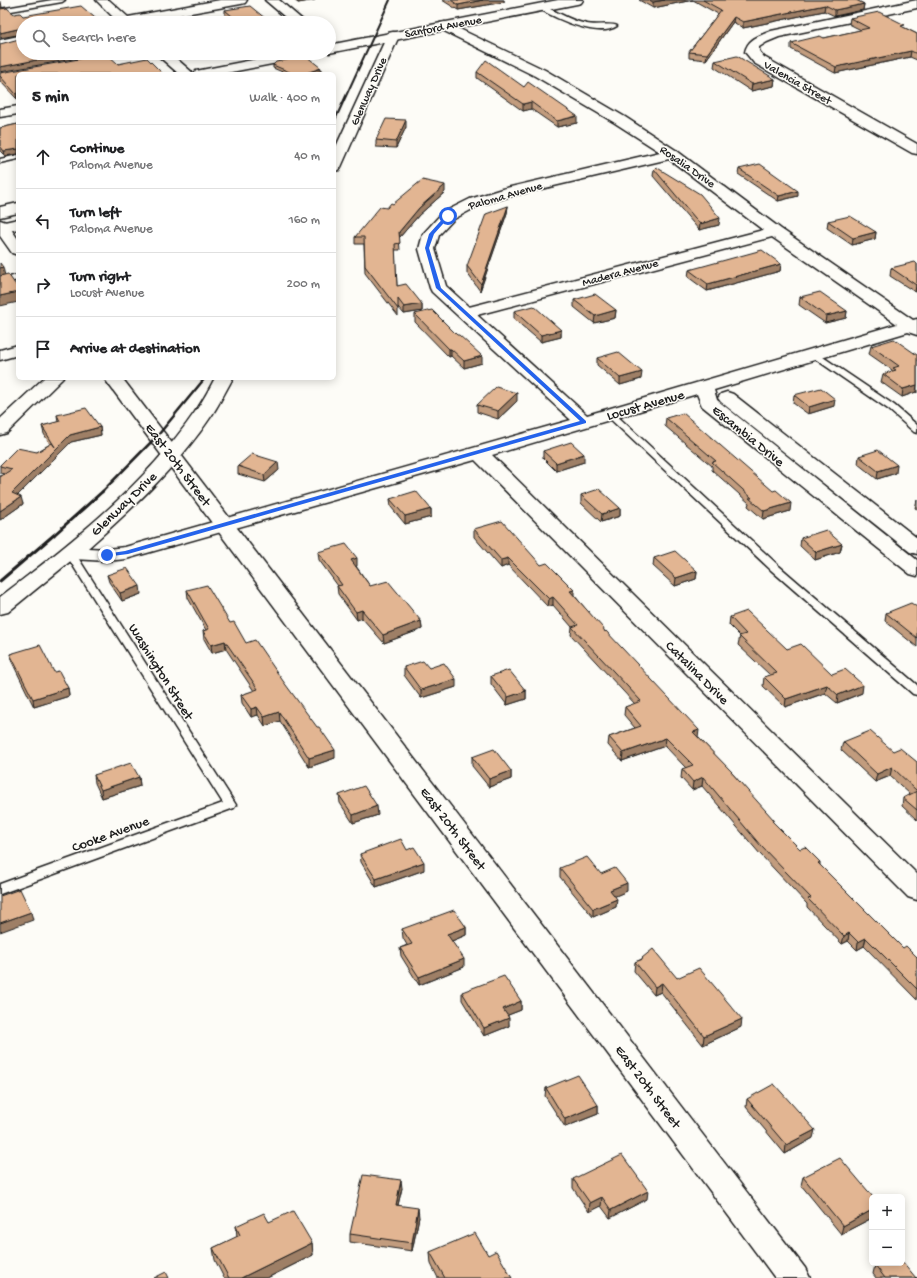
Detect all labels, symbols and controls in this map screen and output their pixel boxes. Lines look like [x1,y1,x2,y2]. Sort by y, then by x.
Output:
street label: Sanford Avenue [404,13,484,42]
search box [16,16,336,60]
icon: search [30,27,52,49]
text: Search here [62,29,136,47]
street label: Glenway Drive [349,55,391,128]
street label: Valencia Street [760,58,834,109]
text: 5 min [32,88,69,108]
text: Walk · 400 m [250,91,320,106]
text: Continue [70,140,124,158]
street label: Rosalia Drive [656,143,718,192]
icon: ahead [32,146,54,168]
text: 40 m [294,149,320,164]
text: Paloma Avenue [70,158,153,173]
street label: Paloma Avenue [466,179,545,214]
text: Turn left [70,204,121,222]
route start [439,207,457,225]
icon: left [32,210,54,232]
text: 160 m [288,213,320,228]
text: Paloma Avenue [70,222,153,237]
street label: Madera Avenue [581,257,661,291]
text: Turn right [70,268,130,286]
icon: right [32,274,54,296]
text: 200 m [287,277,320,292]
text: Locust Avenue [70,286,144,301]
icon: arrive [32,338,54,360]
text: Arrive at destination [70,340,200,358]
street label: Locust Avenue [605,387,687,426]
street label: Escambia Drive [708,403,788,472]
street label: East 20th Street [140,421,214,511]
street label: Glenway Drive [88,469,162,540]
route end [98,546,116,564]
street label: Washington Street [123,621,197,725]
street label: Catalina Drive [661,638,732,710]
street label: East 20th Street [415,785,489,875]
street label: Cooke Avenue [70,813,153,857]
street label: East 20th Street [610,1043,684,1133]
map controls [869,1194,905,1266]
button: + [869,1194,905,1230]
button: − [869,1230,905,1266]

